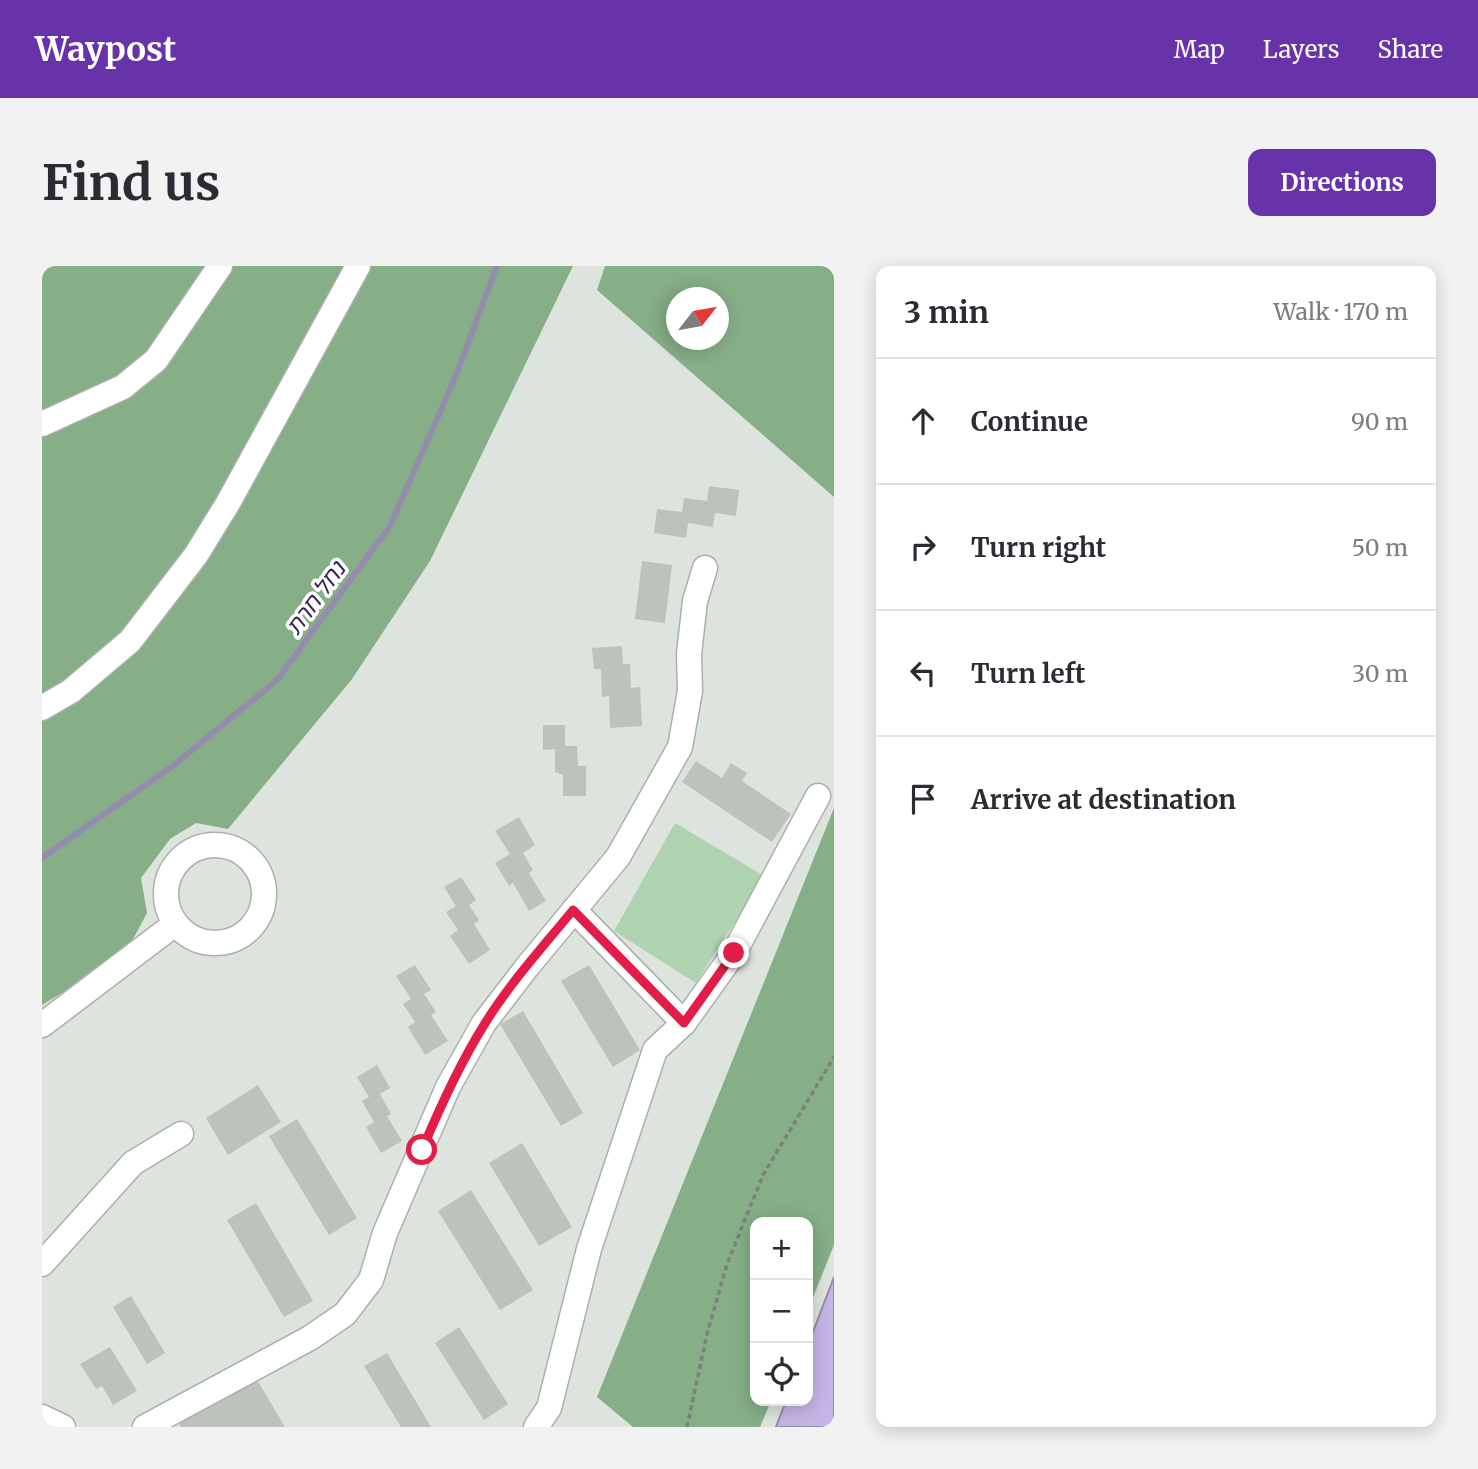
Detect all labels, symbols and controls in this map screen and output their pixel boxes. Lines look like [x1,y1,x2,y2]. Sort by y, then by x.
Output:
text: Waypost [35,29,176,70]
text: Map [1174,34,1225,65]
text: Layers [1263,34,1339,65]
text: Share [1377,34,1443,65]
button: Directions [1248,149,1436,216]
text: Find us [42,152,220,213]
north arrow [666,287,729,350]
text: 3 min [904,293,989,331]
text: Walk · 170 m [1274,297,1408,326]
icon: ahead [904,402,942,440]
text: Continue [971,405,1088,438]
text: 90 m [1351,407,1408,436]
icon: right [904,528,942,566]
text: Turn right [971,531,1106,564]
text: 50 m [1352,533,1408,562]
water label: נחל חרת [279,554,353,640]
icon: left [904,654,942,692]
text: Turn left [971,657,1085,690]
text: 30 m [1352,659,1408,688]
icon: arrive [904,780,942,818]
text: Arrive at destination [971,783,1236,816]
route end [718,937,749,968]
route start [406,1134,437,1165]
map controls [750,1217,813,1406]
button: + [750,1217,813,1280]
button: − [750,1280,813,1343]
button: locate [750,1343,813,1406]

